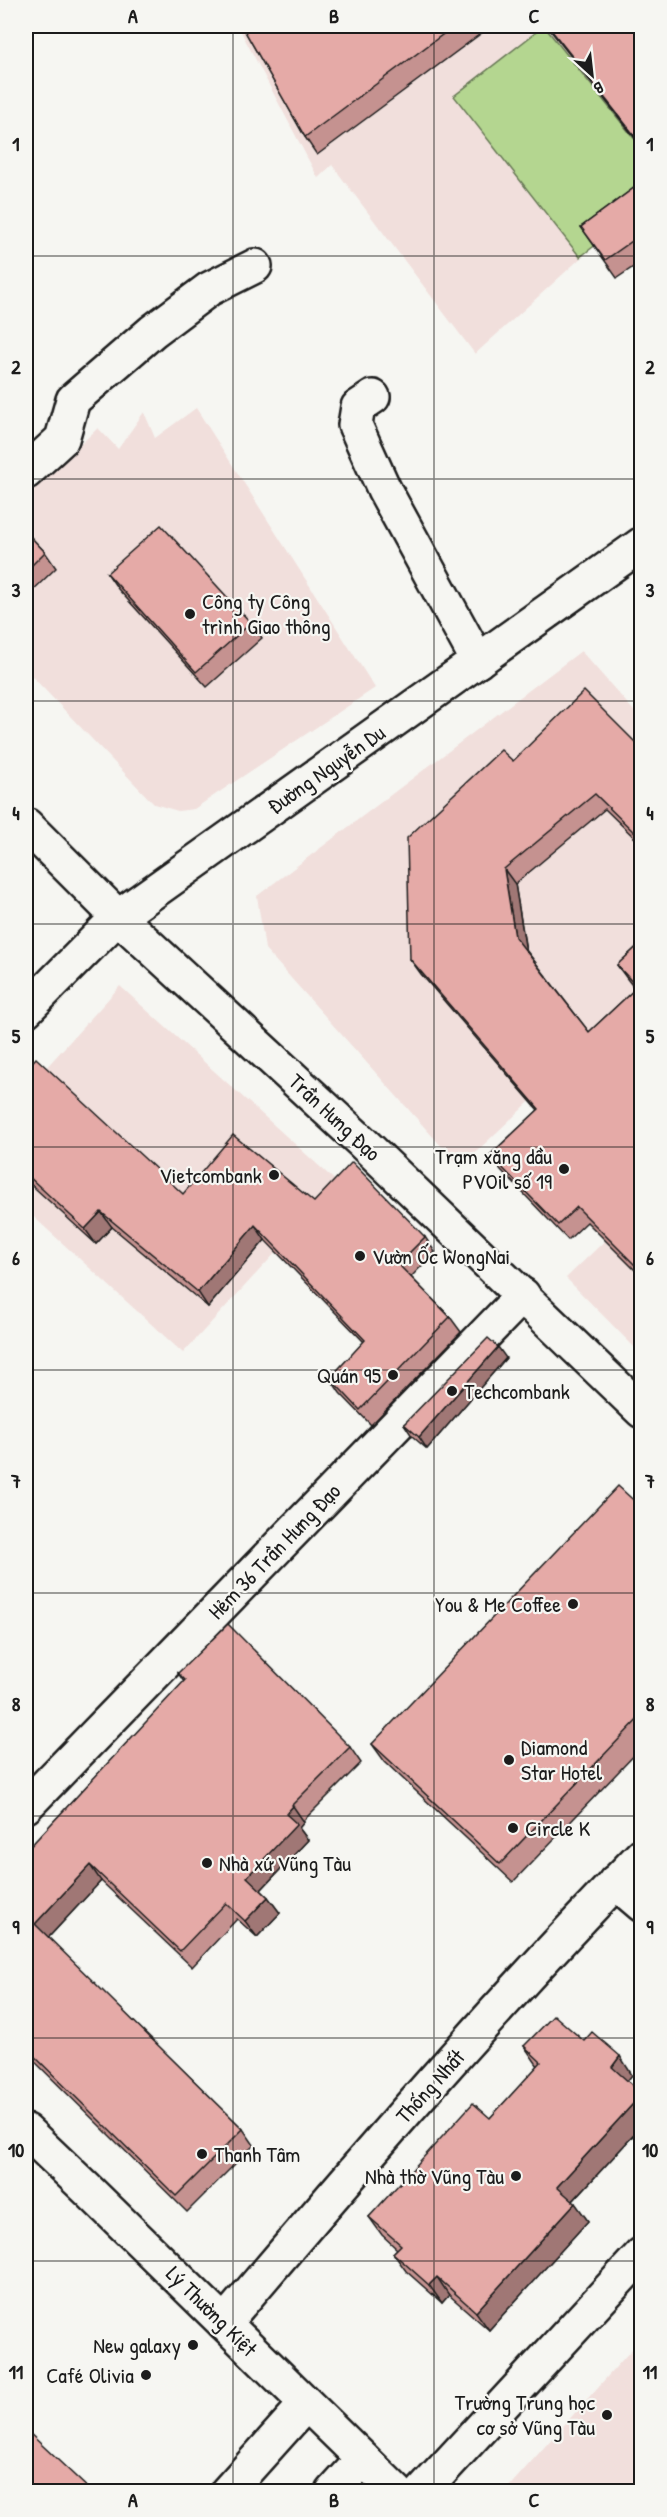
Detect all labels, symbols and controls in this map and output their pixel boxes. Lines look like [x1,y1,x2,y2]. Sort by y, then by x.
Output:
text: A [128,2,138,29]
text: B [329,2,339,29]
text: C [529,2,540,29]
north arrow [562,45,622,105]
text: B [590,77,607,100]
text: 1 [12,130,20,157]
text: 1 [646,130,654,157]
text: 2 [11,353,21,380]
text: 2 [645,353,655,380]
text: 3 [12,576,21,603]
text: 3 [646,576,655,603]
place label: Công ty Công trình Giao thông [202,586,331,641]
marker: Công ty Công trình Giao thông [183,607,197,621]
street label: Đường Nguyễn Du [261,717,391,821]
text: 4 [12,799,20,826]
text: 4 [646,799,654,826]
text: 5 [12,1022,21,1049]
text: 5 [646,1022,655,1049]
street label: Trần Hưng Đạo [282,1067,388,1168]
place label: Trạm xăng dầu PVOil số 19 [435,1141,552,1196]
place label: Vietcombank [159,1160,262,1190]
marker: Trạm xăng dầu PVOil số 19 [557,1162,571,1176]
marker: Vietcombank [267,1168,281,1182]
place label: Vườn Ốc WongNai [372,1241,510,1271]
text: 6 [12,1244,20,1271]
text: 6 [646,1244,654,1271]
marker: Vườn Ốc WongNai [353,1249,367,1263]
place label: Quán 95 [317,1360,381,1390]
marker: Quán 95 [386,1368,400,1382]
place label: Techcombank [464,1376,570,1406]
marker: Techcombank [445,1384,459,1398]
text: 7 [10,1467,21,1494]
text: 7 [644,1467,655,1494]
street label: Hẻm 36 Trần Hưng Đạo [201,1476,347,1626]
place label: You & Me Coffee [435,1589,561,1619]
marker: You & Me Coffee [566,1597,580,1611]
text: 8 [12,1690,21,1717]
text: 8 [646,1690,655,1717]
place label: Diamond Star Hotel [521,1732,602,1787]
marker: Diamond Star Hotel [502,1753,516,1767]
place label: Circle K [525,1813,591,1843]
marker: Circle K [506,1821,520,1835]
place label: Nhà xứ Vũng Tàu [219,1848,351,1878]
marker: Nhà xứ Vũng Tàu [200,1856,214,1870]
text: 9 [12,1913,20,1940]
text: 9 [646,1913,654,1940]
street label: Thống Nhất [389,2042,472,2130]
text: 10 [8,2136,24,2163]
text: 10 [642,2136,658,2163]
place label: Thanh Tâm [214,2139,300,2169]
marker: Thanh Tâm [195,2147,209,2161]
place label: Nhà thờ Vũng Tàu [365,2161,504,2191]
marker: Nhà thờ Vũng Tàu [509,2169,523,2183]
street label: Lý Thường Kiệt [160,2259,264,2363]
place label: New galaxy [93,2330,181,2360]
marker: New galaxy [186,2338,200,2352]
text: 11 [9,2358,23,2385]
text: 11 [643,2358,657,2385]
place label: Café Olivia [46,2360,134,2390]
marker: Café Olivia [139,2368,153,2382]
place label: Trường Trung học cơ sở Vũng Tàu [455,2387,595,2442]
marker: Trường Trung học cơ sở Vũng Tàu [600,2408,614,2422]
text: A [128,2486,138,2513]
text: B [329,2486,339,2513]
text: C [529,2486,540,2513]

